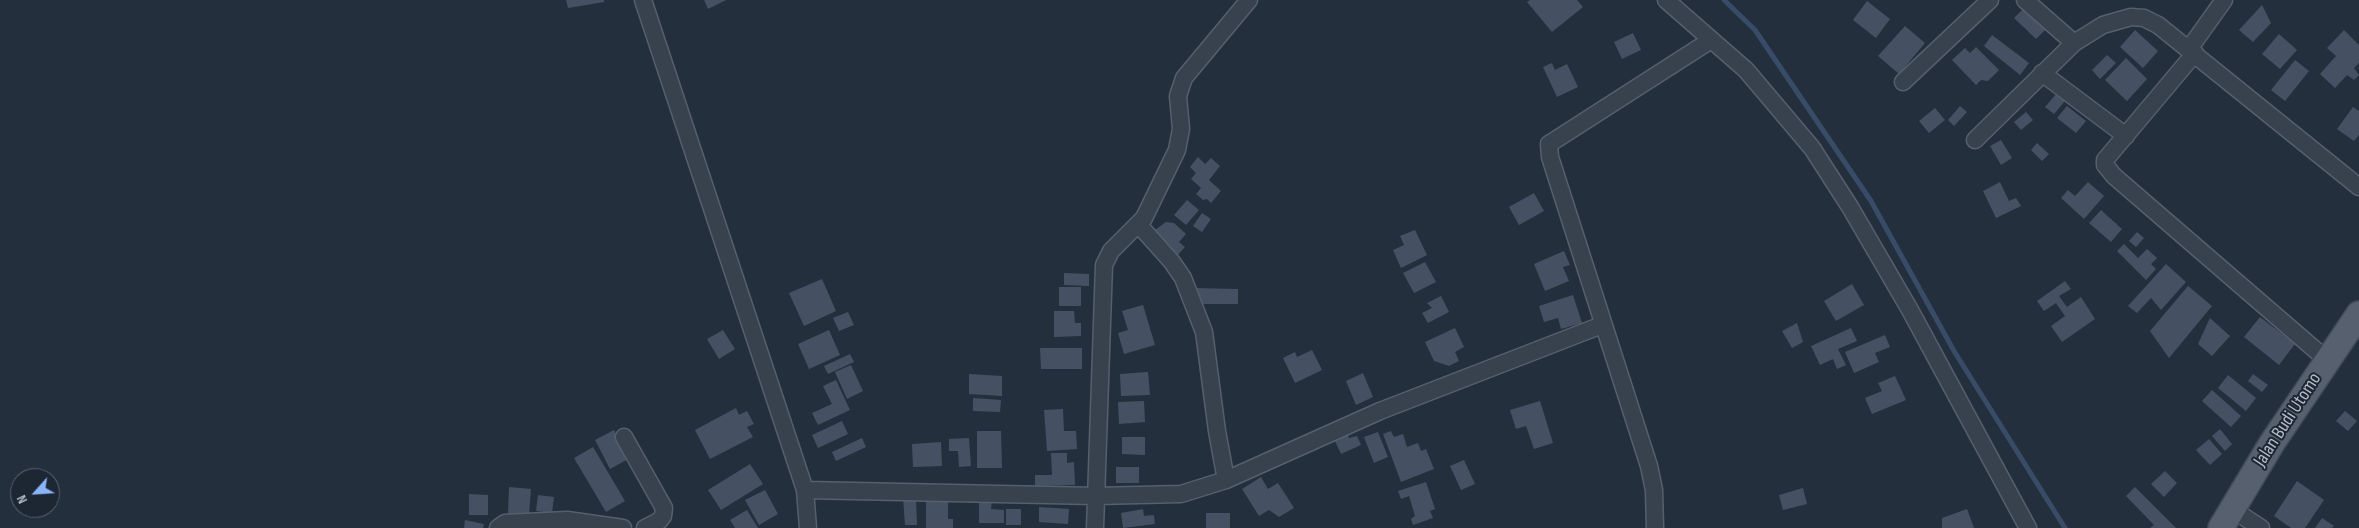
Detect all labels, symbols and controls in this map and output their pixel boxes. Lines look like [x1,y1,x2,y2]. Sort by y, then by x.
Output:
street label: Jalan Budi Utomo [2249,369,2327,471]
north arrow [10,468,60,518]
text: N [13,492,31,506]

